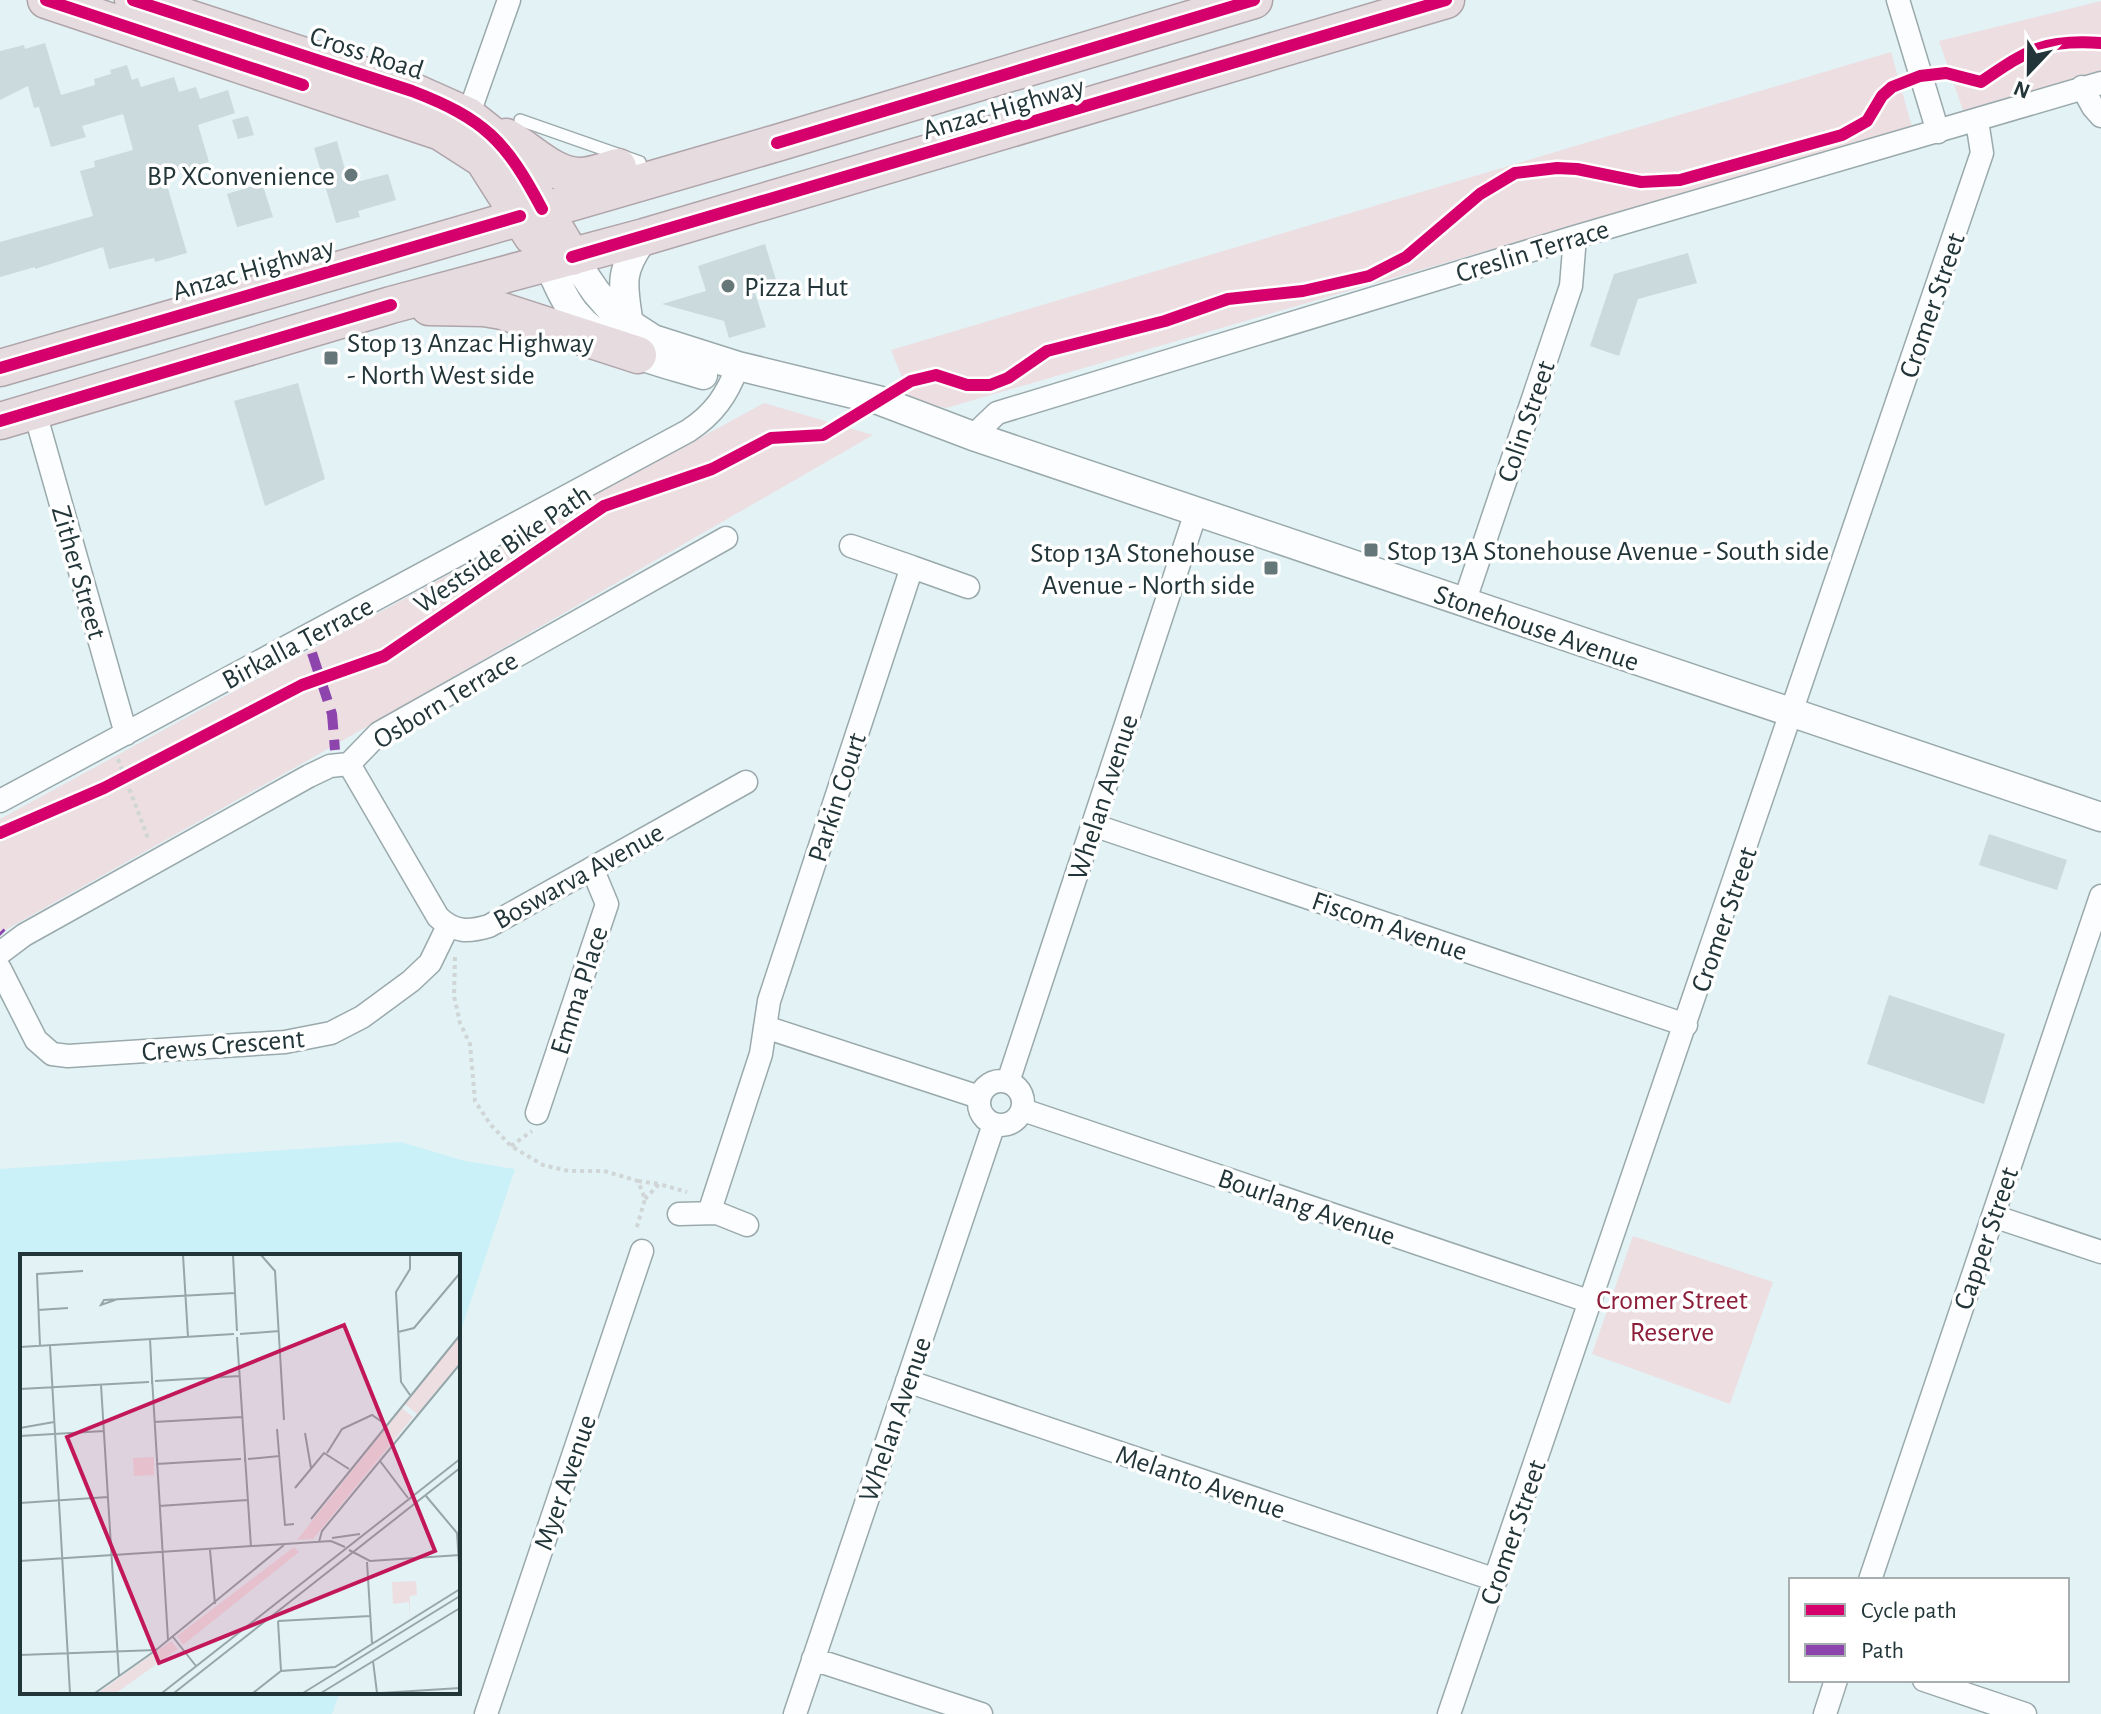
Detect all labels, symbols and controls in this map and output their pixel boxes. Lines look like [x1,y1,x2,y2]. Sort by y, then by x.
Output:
street label: Cross Road [306,22,427,85]
north arrow [1989,32,2069,112]
street label: Anzac Highway [920,72,1088,145]
text: N [2011,77,2033,103]
place label: BP XConvenience [147,163,335,191]
marker: BP XConvenience [342,166,360,184]
street label: Creslin Terrace [1453,215,1612,288]
street label: Cromer Street [1895,229,1971,382]
street label: Anzac Highway [170,233,338,306]
place label: Pizza Hut [744,274,848,302]
marker: Pizza Hut [719,277,737,295]
place label: Stop 13 Anzac Highway - North West side [347,330,594,390]
marker: Stop 13 Anzac Highway - North West side [322,349,340,367]
street label: Colin Street [1493,357,1561,486]
street label: Westside Bike Path [409,480,597,619]
street label: Zither Street [46,503,111,643]
place label: Stop 13A Stonehouse Avenue - South side [1387,538,1829,566]
place label: Stop 13A Stonehouse Avenue - North side [1030,540,1255,600]
marker: Stop 13A Stonehouse Avenue - South side [1362,541,1380,559]
marker: Stop 13A Stonehouse Avenue - North side [1262,559,1280,577]
street label: Stonehouse Avenue [1430,581,1642,677]
street label: Birkalla Terrace [218,592,378,695]
street label: Osborn Terrace [369,647,523,755]
street label: Whelan Avenue [1064,711,1144,884]
street label: Parkin Court [804,730,872,866]
street label: Boswarva Avenue [489,818,669,935]
street label: Cromer Street [1687,843,1763,996]
street label: Fiscom Avenue [1308,887,1471,967]
street label: Emma Place [546,923,614,1058]
street label: Crews Crescent [141,1025,306,1067]
street label: Bourlang Avenue [1214,1164,1399,1251]
street label: Capper Street [1949,1164,2024,1313]
inset map [20,1254,460,1694]
park label: Cromer Street Reserve [1596,1287,1748,1347]
street label: Whelan Avenue [855,1334,937,1506]
street label: Myer Avenue [530,1411,602,1554]
street label: Melanto Avenue [1112,1441,1289,1525]
street label: Cromer Street [1476,1456,1552,1609]
legend [1789,1578,2069,1682]
text: Cycle path [1861,1599,1957,1623]
text: Path [1861,1639,1904,1663]

